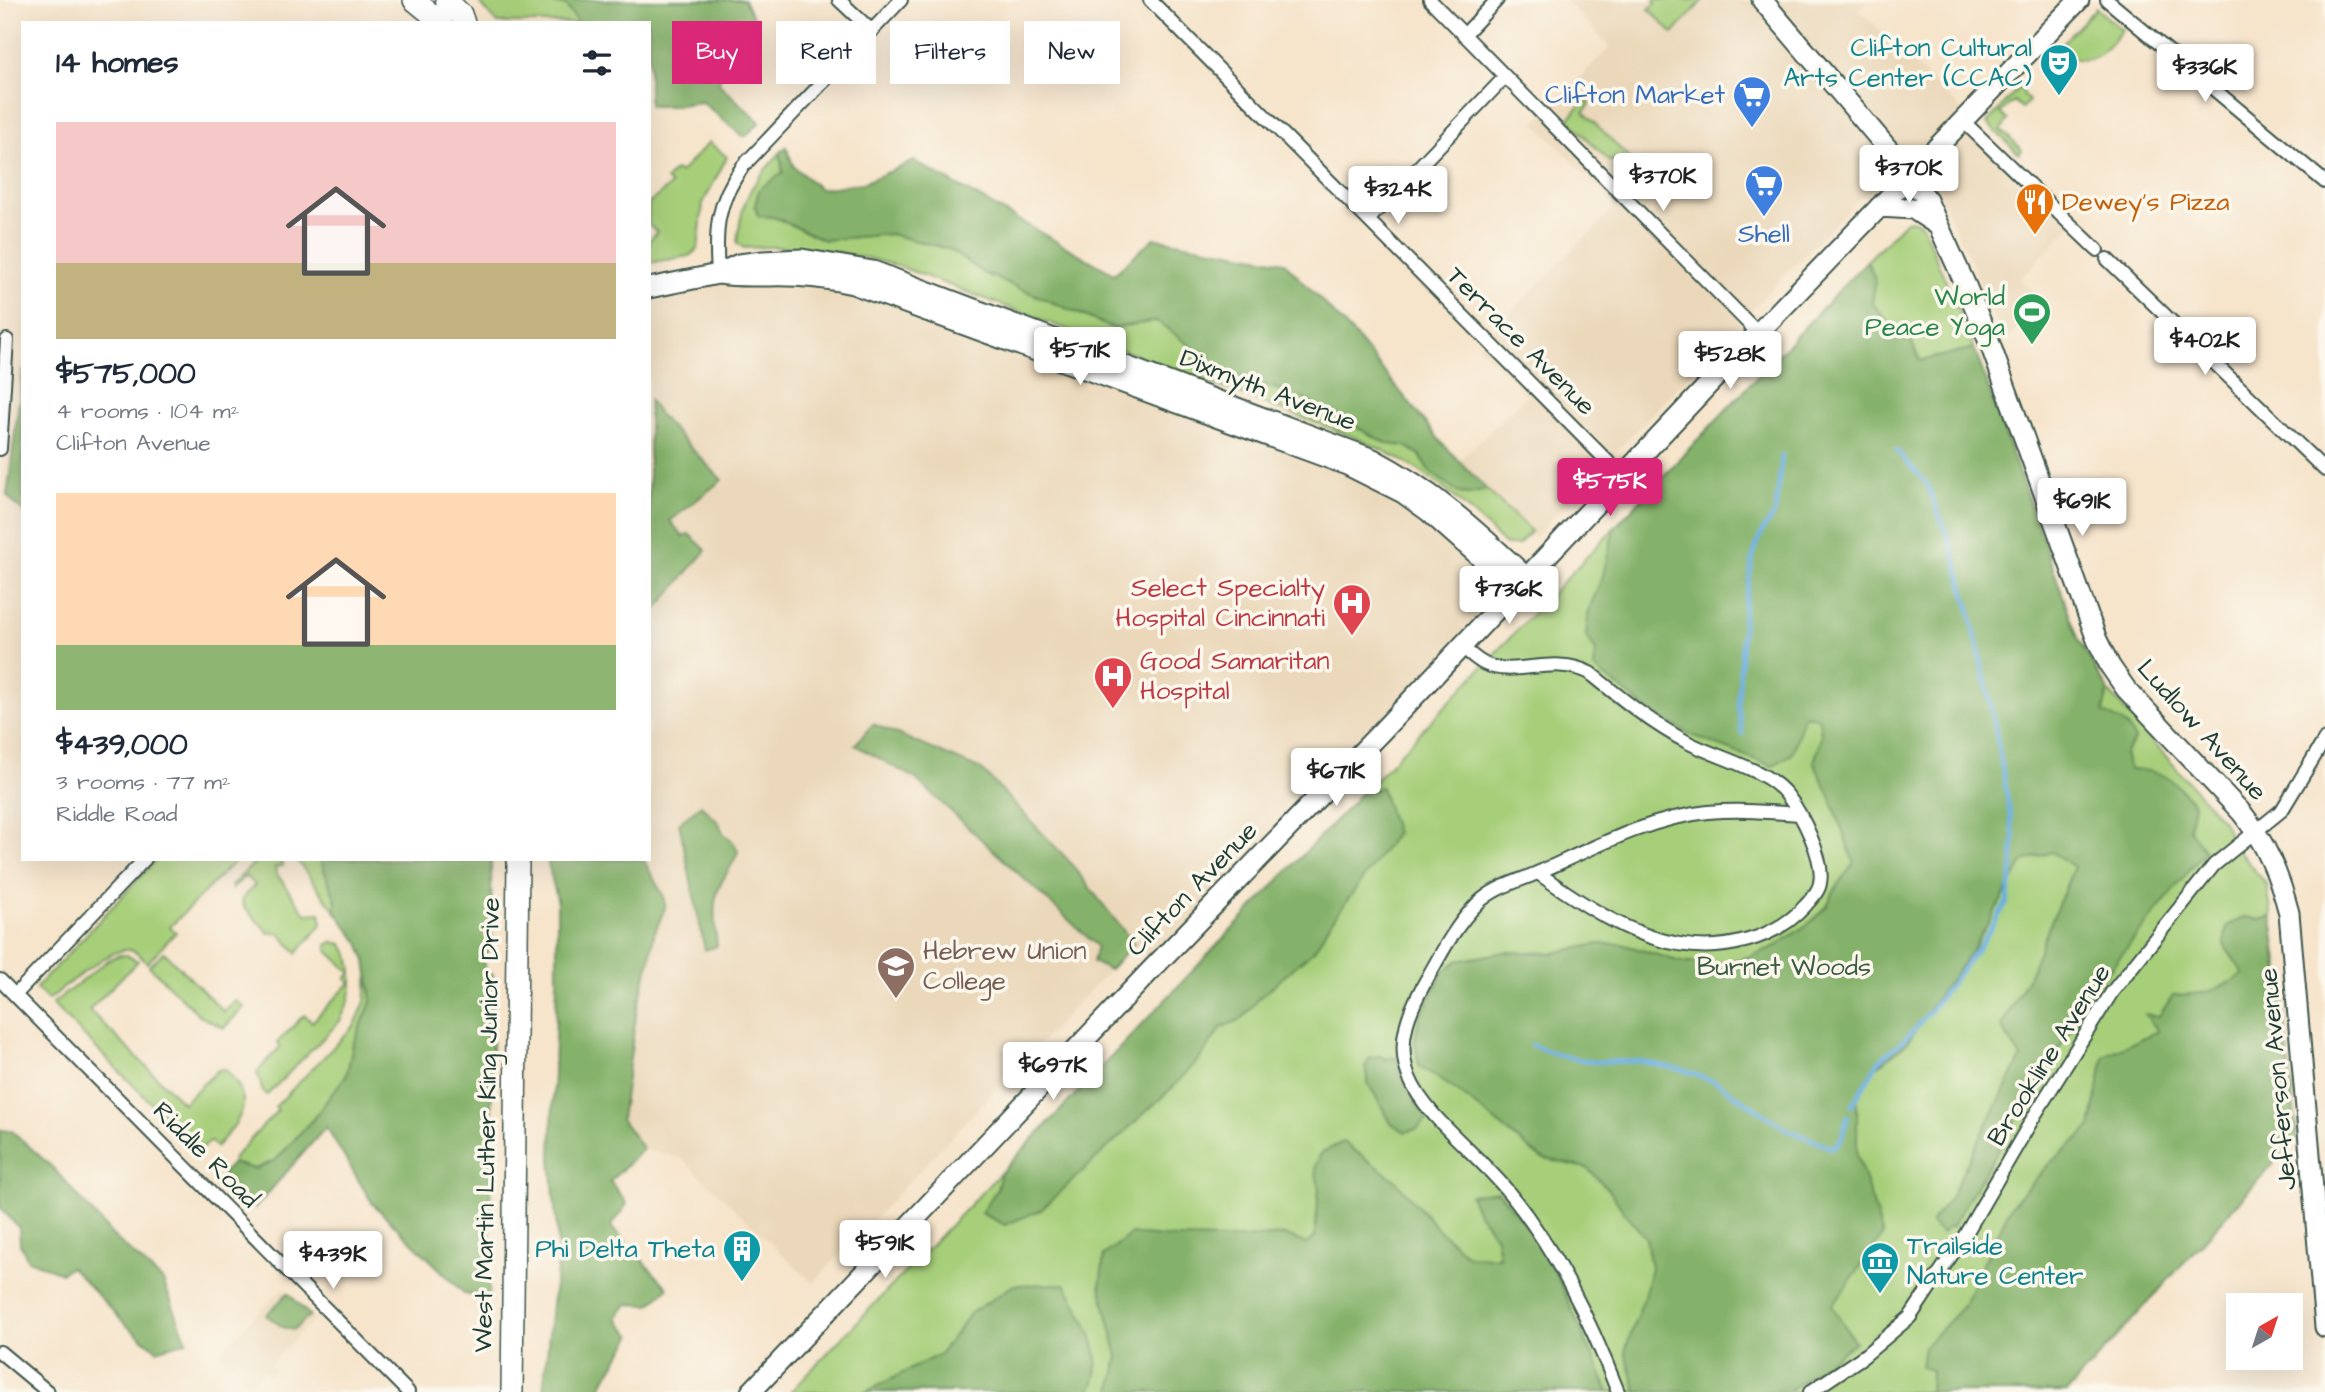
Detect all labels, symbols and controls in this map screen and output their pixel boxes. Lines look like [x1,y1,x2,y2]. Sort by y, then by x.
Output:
chip: Buy [672,21,762,84]
chip: Rent [776,21,876,84]
chip: Filters [890,21,1010,84]
chip: New [1024,21,1120,84]
place label: Clifton Cultural Arts Center (CCAC) [1783,30,2032,96]
text: 14 homes [56,42,179,84]
theatre icon: Clifton Cultural Arts Center (CCAC) [2038,42,2080,97]
icon: filters [578,44,616,82]
pin: $336K [2156,44,2254,104]
text: $336K [2173,51,2237,83]
supermarket icon: Clifton Market [1731,74,1773,129]
place label: Clifton Market [1545,77,1725,113]
pin: $370K [1860,146,1958,205]
text: $370K [1875,152,1943,184]
pin: $370K [1614,154,1712,213]
text: $370K [1629,160,1697,192]
supermarket icon: Shell [1743,163,1785,218]
pin: $324K [1349,166,1447,226]
icon: home [273,168,399,294]
text: $324K [1364,173,1432,205]
restaurant icon: Dewey's Pizza [2014,181,2056,236]
place label: Dewey's Pizza [2062,184,2229,222]
place label: Shell [1738,216,1790,252]
street label: Terrace Avenue [1438,258,1604,424]
place label: World Peace Yoga [1865,279,2005,347]
sports icon: World Peace Yoga [2011,291,2053,346]
pin: $402K [2156,318,2254,377]
text: $402K [2170,324,2240,356]
pin: $571K [1031,328,1129,387]
pin: $528K [1681,332,1779,391]
text: $571K [1050,334,1110,366]
text: $528K [1694,338,1766,370]
street label: Dixmyth Avenue [1174,340,1361,442]
text: $575,000 [56,353,196,395]
text: 4 rooms · 104 m² [56,395,239,427]
text: Clifton Avenue [56,427,211,459]
pin: $575K [1561,458,1659,518]
text: $575K [1573,465,1647,497]
pin: $691K [2033,478,2131,538]
text: $691K [2053,485,2111,517]
icon: home [273,539,399,665]
pin: $736K [1460,566,1558,626]
place label: Select Specialty Hospital Cincinnati [1116,570,1325,636]
text: $736K [1475,573,1543,605]
hospital icon: Select Specialty Hospital Cincinnati [1331,582,1373,637]
place label: Good Samaritan Hospital [1140,643,1329,709]
street label: Ludlow Avenue [2129,651,2275,809]
hospital icon: Good Samaritan Hospital [1092,655,1134,710]
text: $439,000 [56,724,188,766]
pin: $671K [1287,748,1385,808]
text: $671K [1307,755,1365,787]
text: 3 rooms · 77 m² [56,766,231,798]
text: Riddle Road [56,798,178,830]
street label: Clifton Avenue [1118,814,1266,964]
street label: West Martin Luther King Junior Drive [465,897,511,1353]
place label: Hebrew Union College [923,933,1086,1001]
school or university icon: Hebrew Union College [875,945,917,1000]
park label: Burnet Woods [1697,949,1871,985]
street label: Brookline Avenue [1979,957,2119,1153]
street label: Jefferson Avenue [2250,967,2306,1191]
pin: $697K [1004,1042,1102,1102]
text: $697K [1019,1049,1087,1081]
street label: Riddle Road [145,1094,267,1216]
pin: $591K [836,1220,934,1280]
text: $591K [855,1227,915,1259]
building icon: Phi Delta Theta [721,1228,763,1283]
place label: Trailside Nature Center [1907,1228,2083,1294]
place label: Phi Delta Theta [535,1231,715,1267]
pin: $439K [284,1232,382,1291]
text: $439K [299,1238,367,1270]
museum icon: Trailside Nature Center [1859,1240,1901,1295]
north arrow [2226,1293,2303,1370]
map controls [2226,1293,2303,1370]

